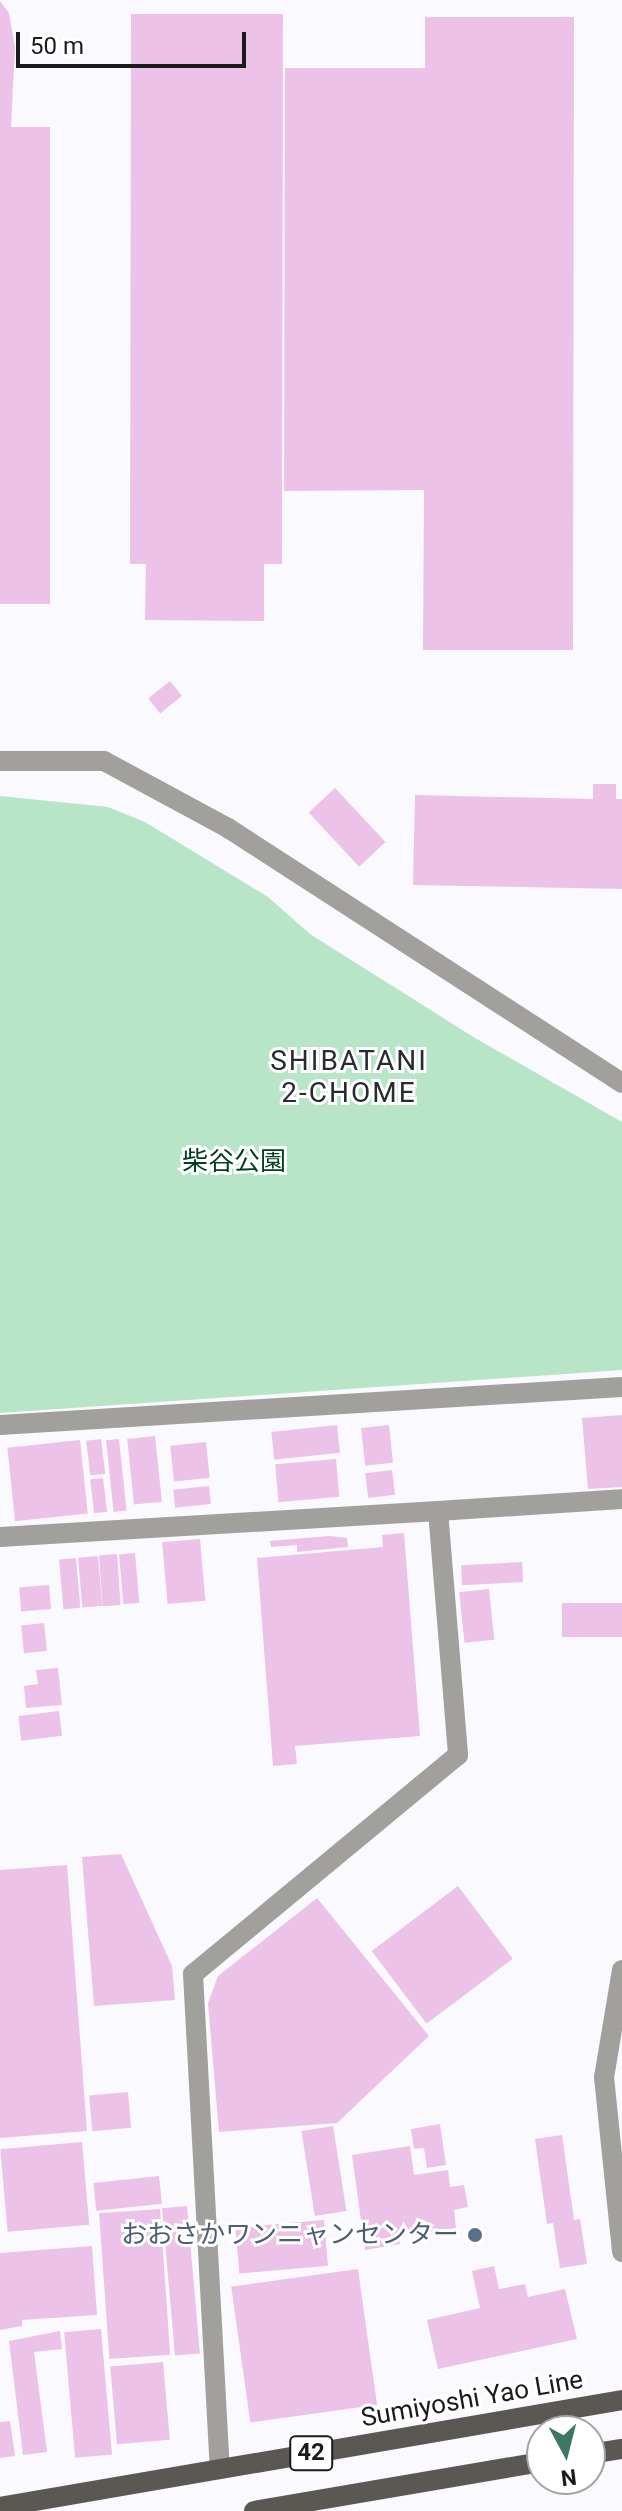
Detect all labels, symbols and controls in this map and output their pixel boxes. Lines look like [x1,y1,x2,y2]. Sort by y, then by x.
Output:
scale bar [20,16,250,66]
text: 50 m [30,32,84,60]
district label: SHIBATANI 2-CHOME [270,1044,428,1110]
park label: 柴谷公園 [182,1146,286,1178]
place label: おおさかワンニャンセンター [121,2219,459,2251]
marker: おおさかワンニャンセンター [466,2226,484,2244]
street label: Sumiyoshi Yao Line [359,2364,585,2434]
north arrow [526,2415,606,2495]
road number: 42 [289,2433,333,2473]
text: N [560,2464,578,2491]

